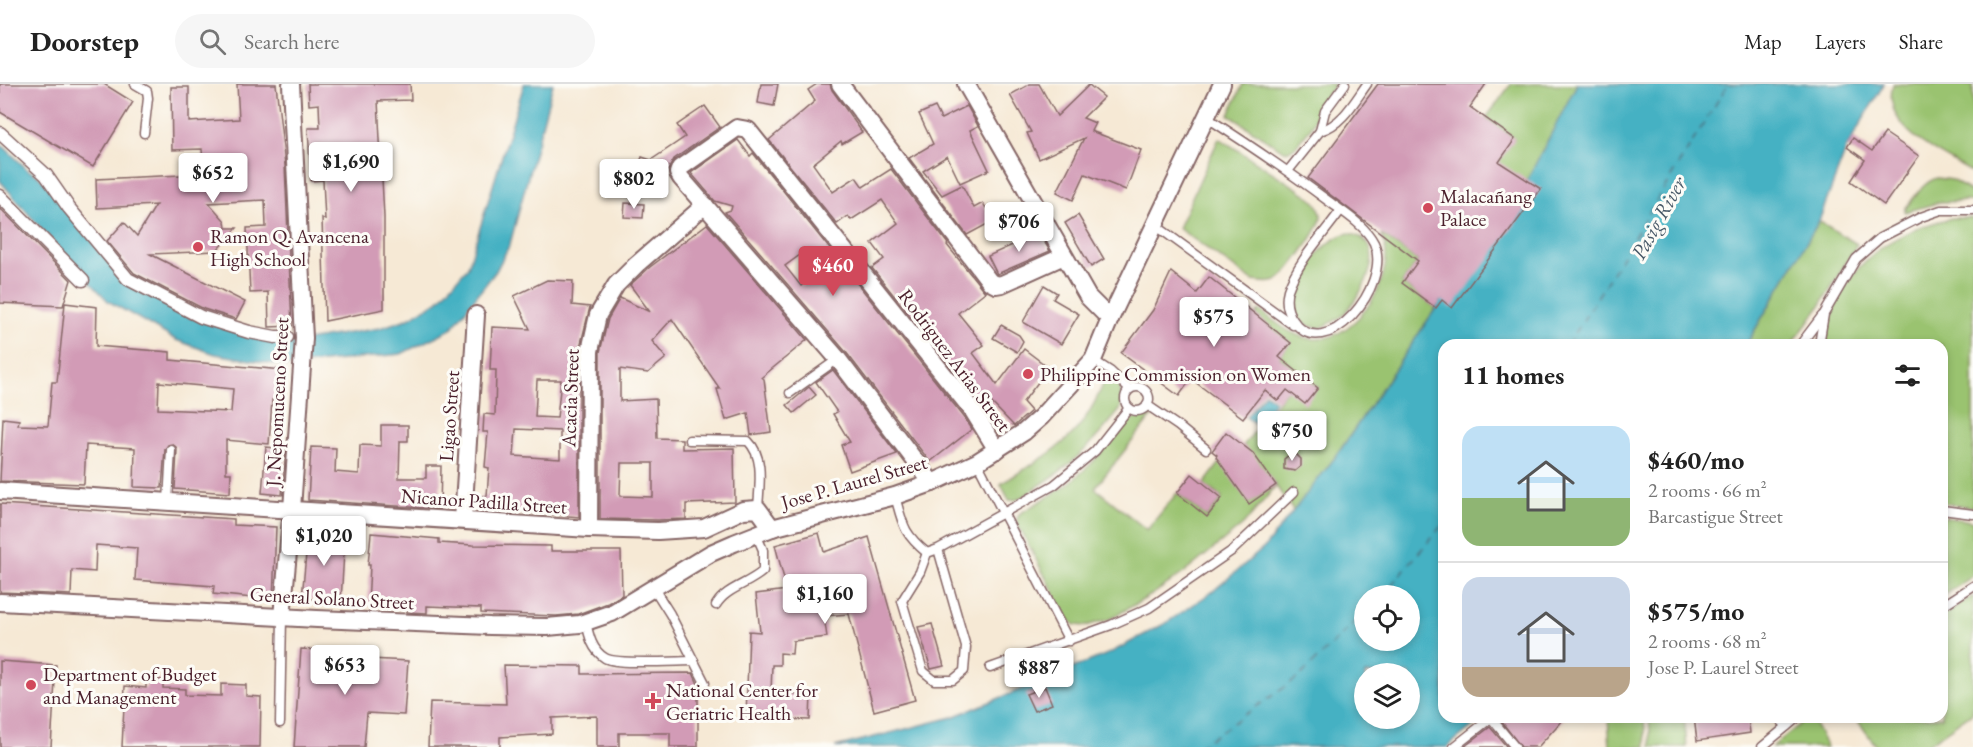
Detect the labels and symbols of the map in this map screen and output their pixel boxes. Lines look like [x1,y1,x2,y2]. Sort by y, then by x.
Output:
pin: $1,690 [302,142,400,193]
pin: $652 [177,153,249,204]
pin: $802 [598,159,670,210]
water label: Pasig River [1624,171,1692,264]
place label: Malacañang Palace [1440,183,1532,232]
marker: Malacañang Palace [1421,201,1435,215]
pin: $706 [983,202,1055,253]
place label: Ramon Q. Avancena High School [210,223,369,272]
marker: Ramon Q. Avancena High School [191,240,205,254]
pin: $460 [797,246,869,297]
street label: Rodriguez Arias Street [893,283,1018,437]
pin: $575 [1178,297,1250,348]
street label: J. Nepomuceno Street [259,316,294,489]
street label: Acacia Street [555,348,585,449]
place label: Philippine Commission on Women [1040,361,1311,387]
marker: Philippine Commission on Women [1021,367,1035,381]
street label: Ligao Street [433,369,465,462]
pin: $750 [1256,411,1328,462]
street label: Jose P. Laurel Street [776,449,931,516]
street label: Nicanor Padilla Street [400,482,569,520]
pin: $1,020 [275,516,373,567]
pin: $1,160 [776,574,874,625]
street label: General Solano Street [249,581,415,615]
pin: $653 [309,645,381,696]
pin: $887 [1003,648,1075,699]
place label: Department of Budget and Management [43,661,217,710]
place label: National Center for Geriatric Health [666,677,818,726]
marker: Department of Budget and Management [24,678,38,692]
marker: National Center for Geriatric Health [644,692,662,710]

